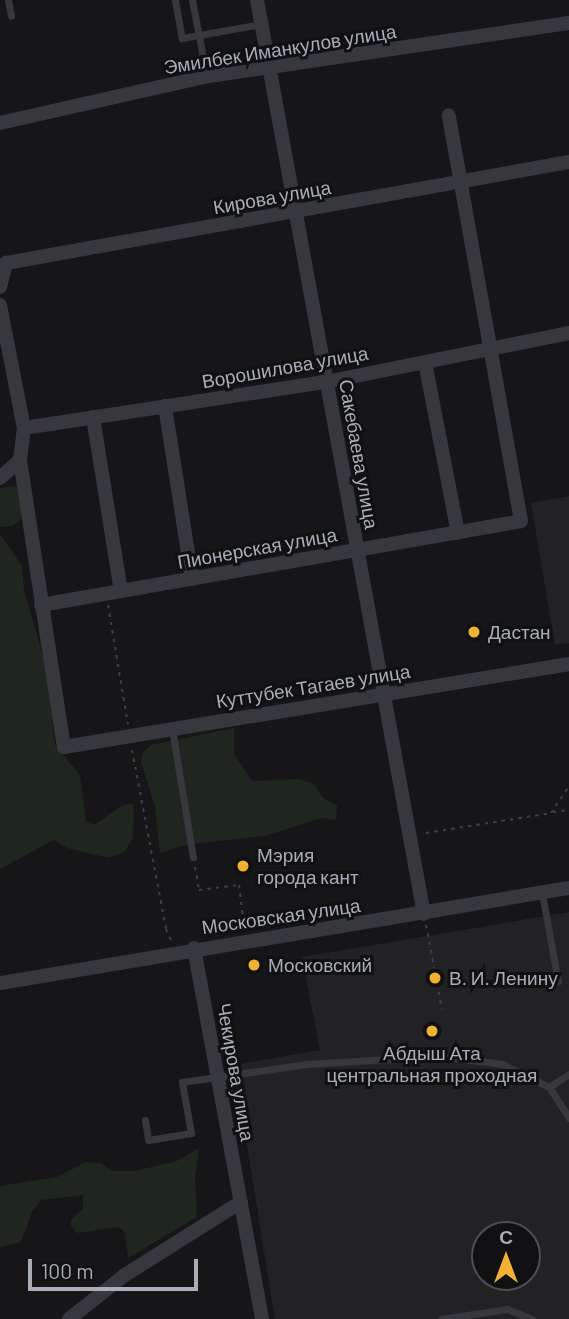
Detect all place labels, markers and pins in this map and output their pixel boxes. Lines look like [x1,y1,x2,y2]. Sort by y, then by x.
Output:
place label: Дастан [488,621,550,643]
marker: Дастан [466,624,482,640]
place label: Мэрия города кант [257,844,359,888]
marker: Мэрия города кант [235,858,251,874]
place label: Московский [268,954,372,976]
marker: Московский [246,957,262,973]
place label: В. И. Ленину [449,967,558,989]
marker: В. И. Ленину [427,970,443,986]
marker: Абдыш Ата центральная проходная [424,1023,440,1039]
place label: Абдыш Ата центральная проходная [327,1042,537,1086]

